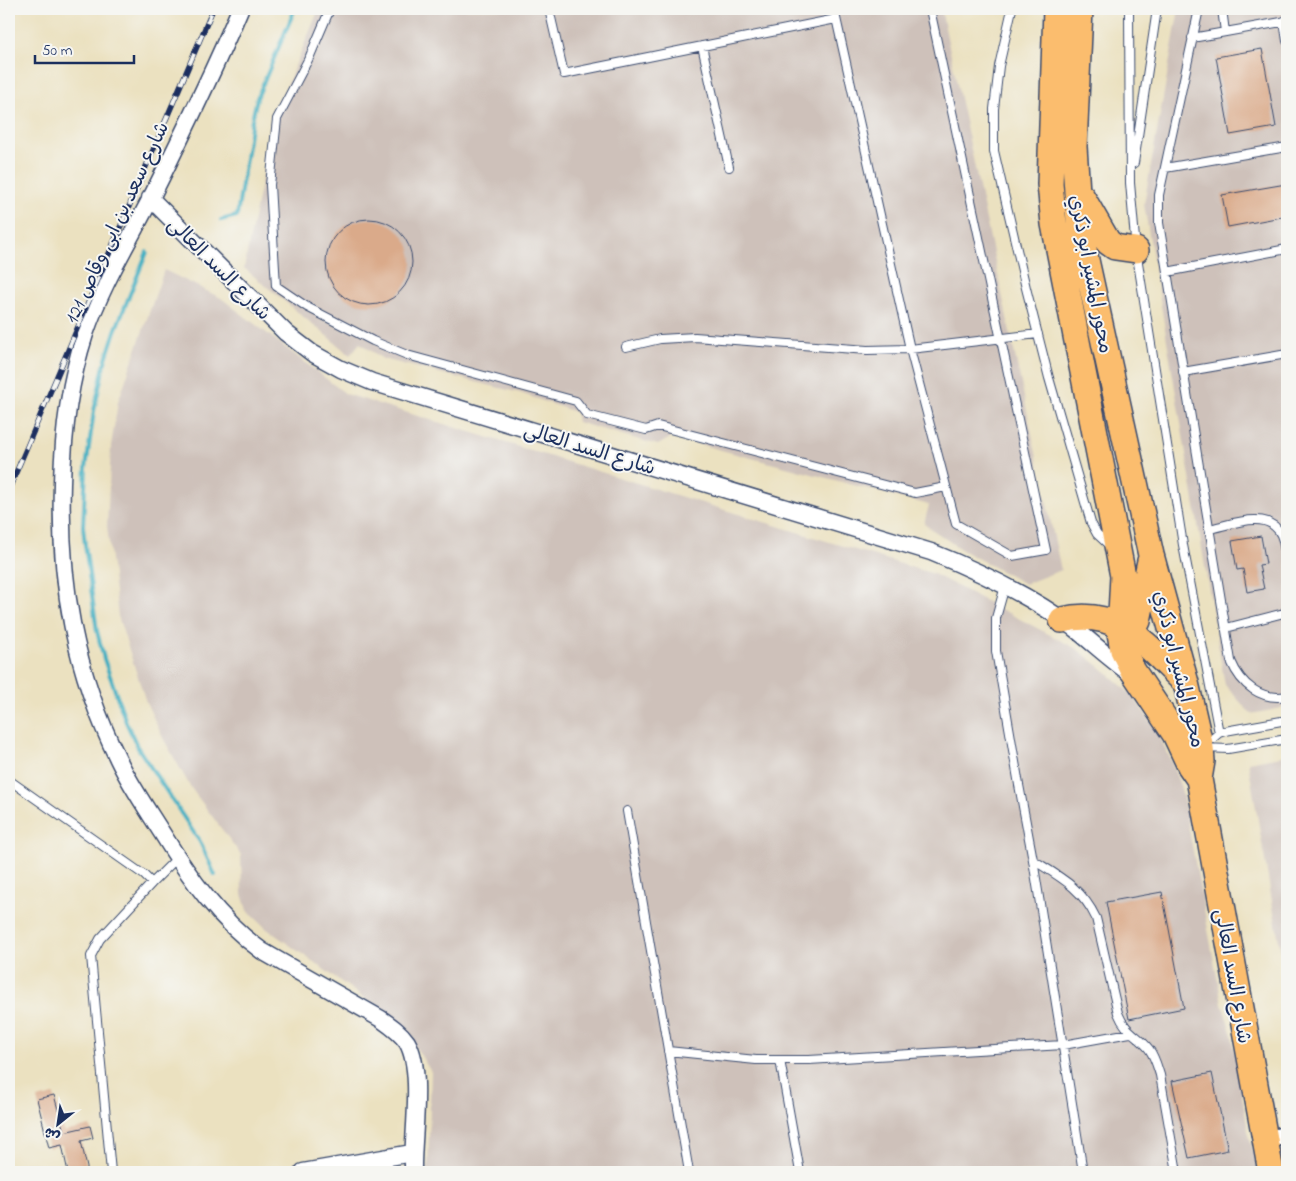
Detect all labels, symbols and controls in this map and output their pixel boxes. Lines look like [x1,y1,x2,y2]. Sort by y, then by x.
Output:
scale bar [35,32,134,64]
text: 50 m [42,40,73,62]
street label: شارع سعد بن ابى وقاص 121 [59,118,178,329]
street label: محور المشير ابو ذكري [1060,193,1119,356]
street label: شارع السد العالى [160,211,277,328]
street label: شارع السد العالى [520,417,659,484]
street label: محور المشير ابو ذكري [1144,588,1211,751]
street label: شارع السد العالى [1205,907,1258,1046]
north arrow [32,1098,82,1148]
text: ش [40,1121,64,1147]

